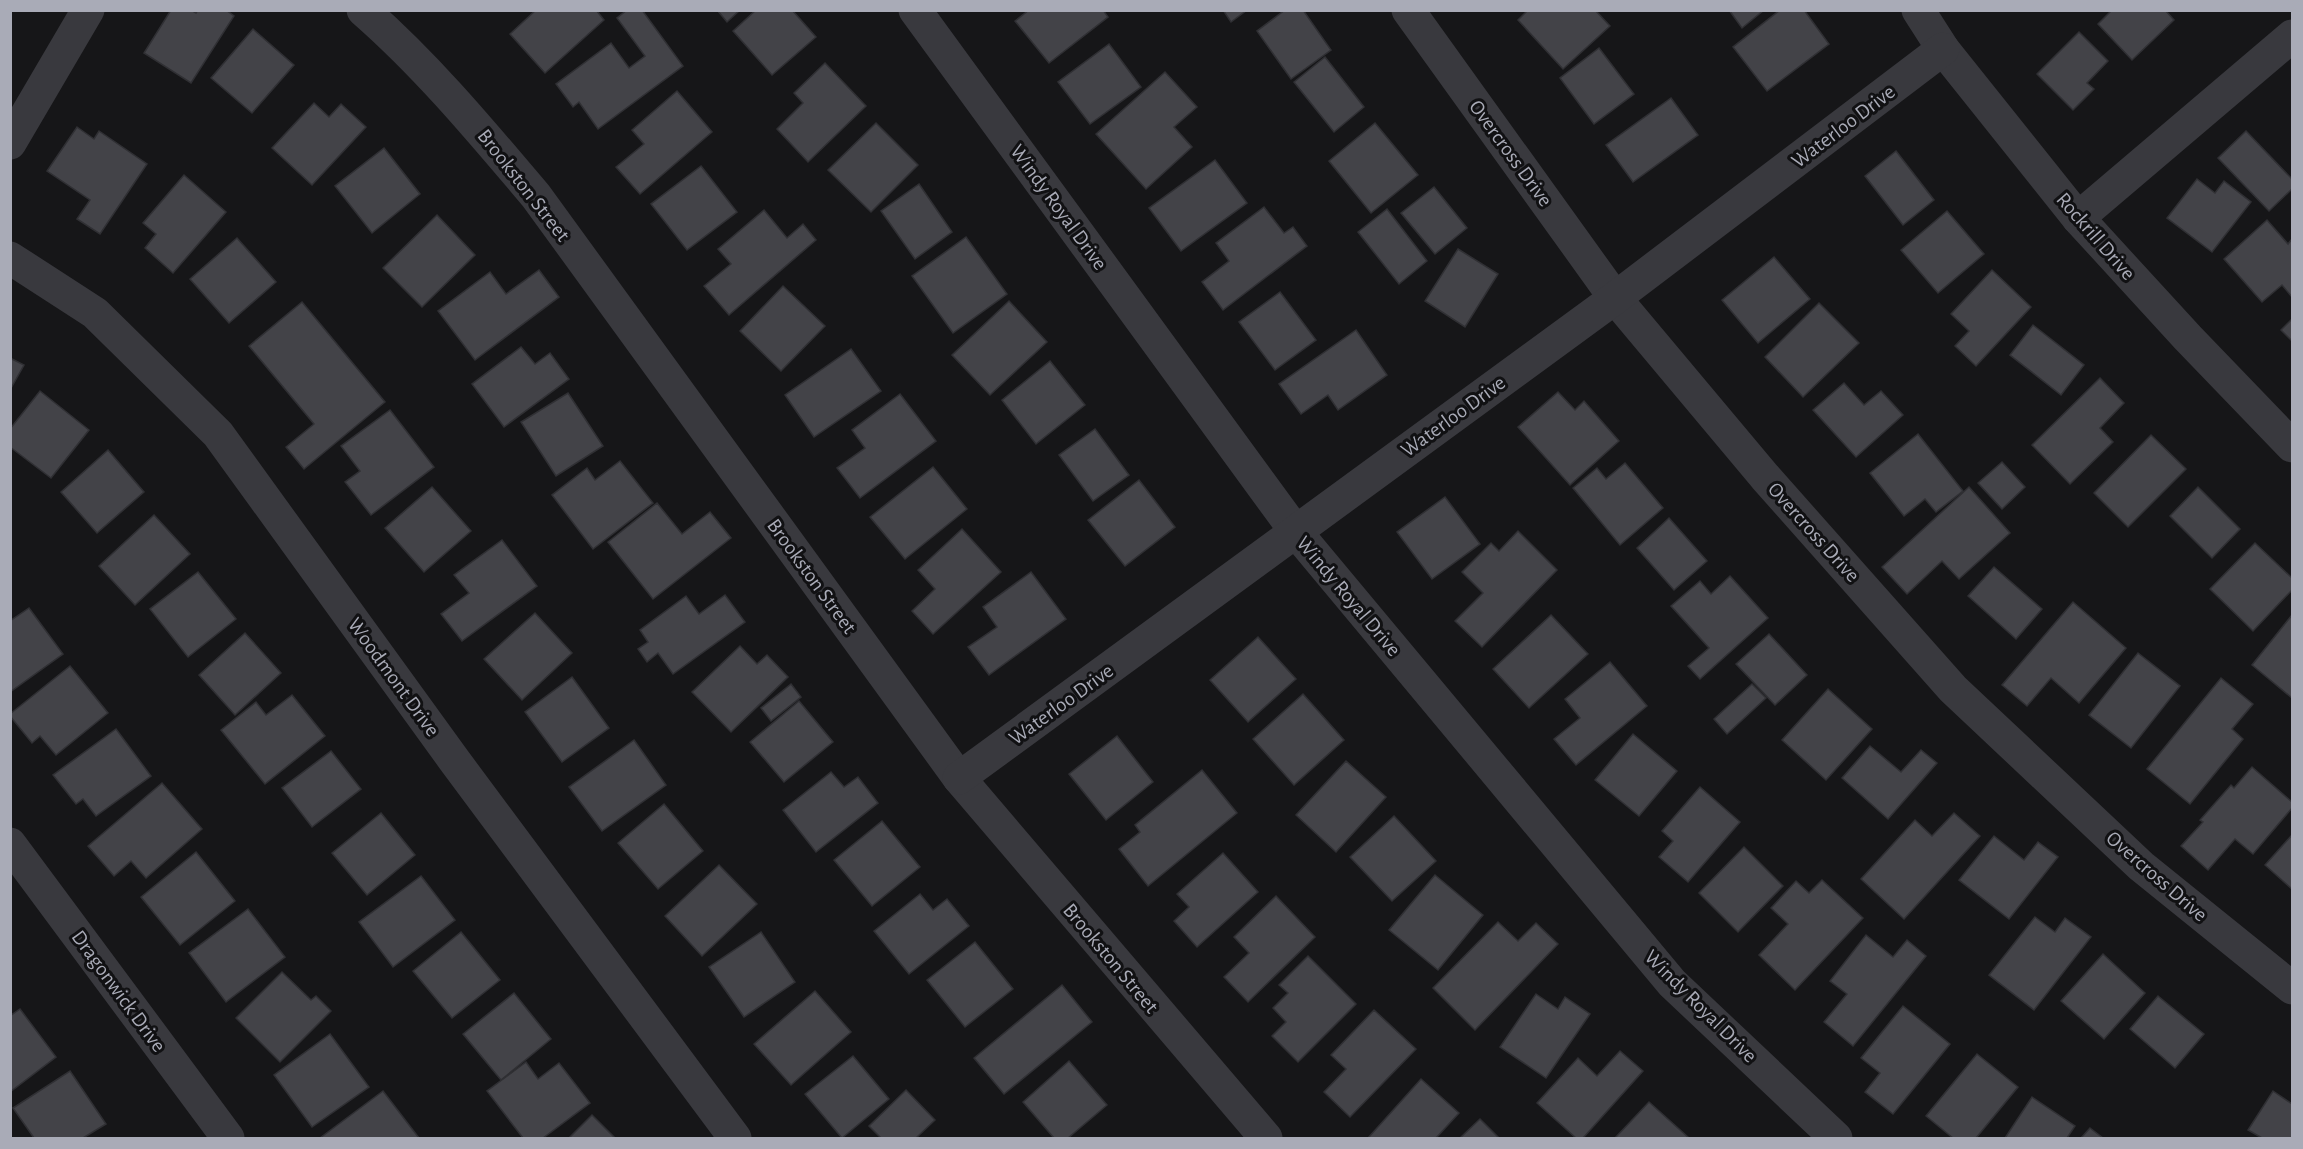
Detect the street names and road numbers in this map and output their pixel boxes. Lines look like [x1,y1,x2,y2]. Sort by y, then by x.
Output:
street label: Waterloo Drive [1788,81,1899,172]
street label: Overcross Drive [1465,96,1556,210]
street label: Brookston Street [473,125,574,246]
street label: Windy Royal Drive [1006,141,1111,274]
street label: Rockrill Drive [2052,189,2139,284]
street label: Waterloo Drive [1397,372,1509,461]
street label: Overcross Drive [1764,478,1864,586]
street label: Brookston Street [763,515,860,638]
street label: Windy Royal Drive [1293,532,1405,660]
street label: Woodmont Drive [344,614,444,740]
street label: Waterloo Drive [1005,660,1117,749]
street label: Overcross Drive [2102,827,2211,926]
street label: Brookston Street [1059,899,1163,1017]
street label: Dragonwick Drive [68,927,170,1056]
street label: Windy Royal Drive [1640,946,1761,1067]

